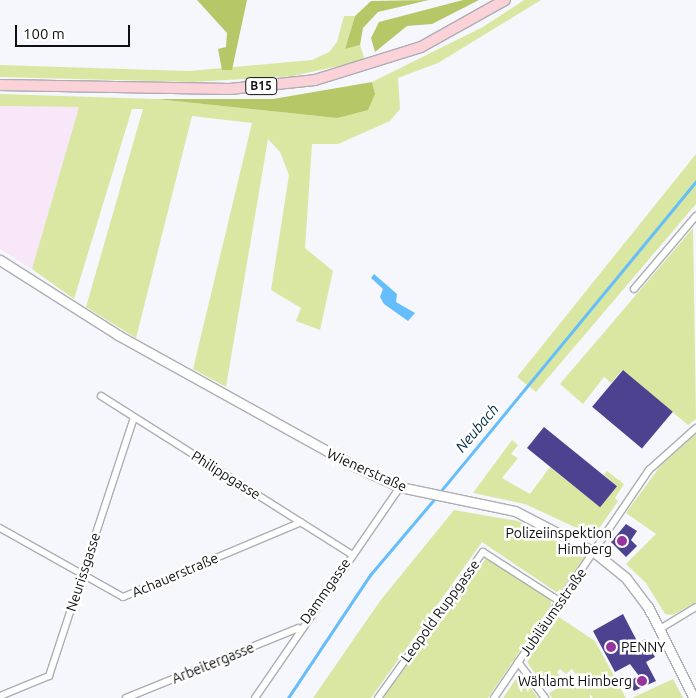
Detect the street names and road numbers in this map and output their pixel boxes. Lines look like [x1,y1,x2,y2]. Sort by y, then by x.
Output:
road number: B15 [245,76,277,95]
street label: Wienerstraße [324,445,410,495]
street label: Philippgasse [188,447,264,503]
street label: Neurissgasse [62,531,104,613]
street label: Achauerstraße [129,549,221,601]
street label: Dammgasse [296,555,354,627]
street label: Leopold Ruppgasse [397,556,483,666]
street label: Jubiläumsstraße [516,565,590,659]
street label: Arbeitergasse [169,639,257,687]

